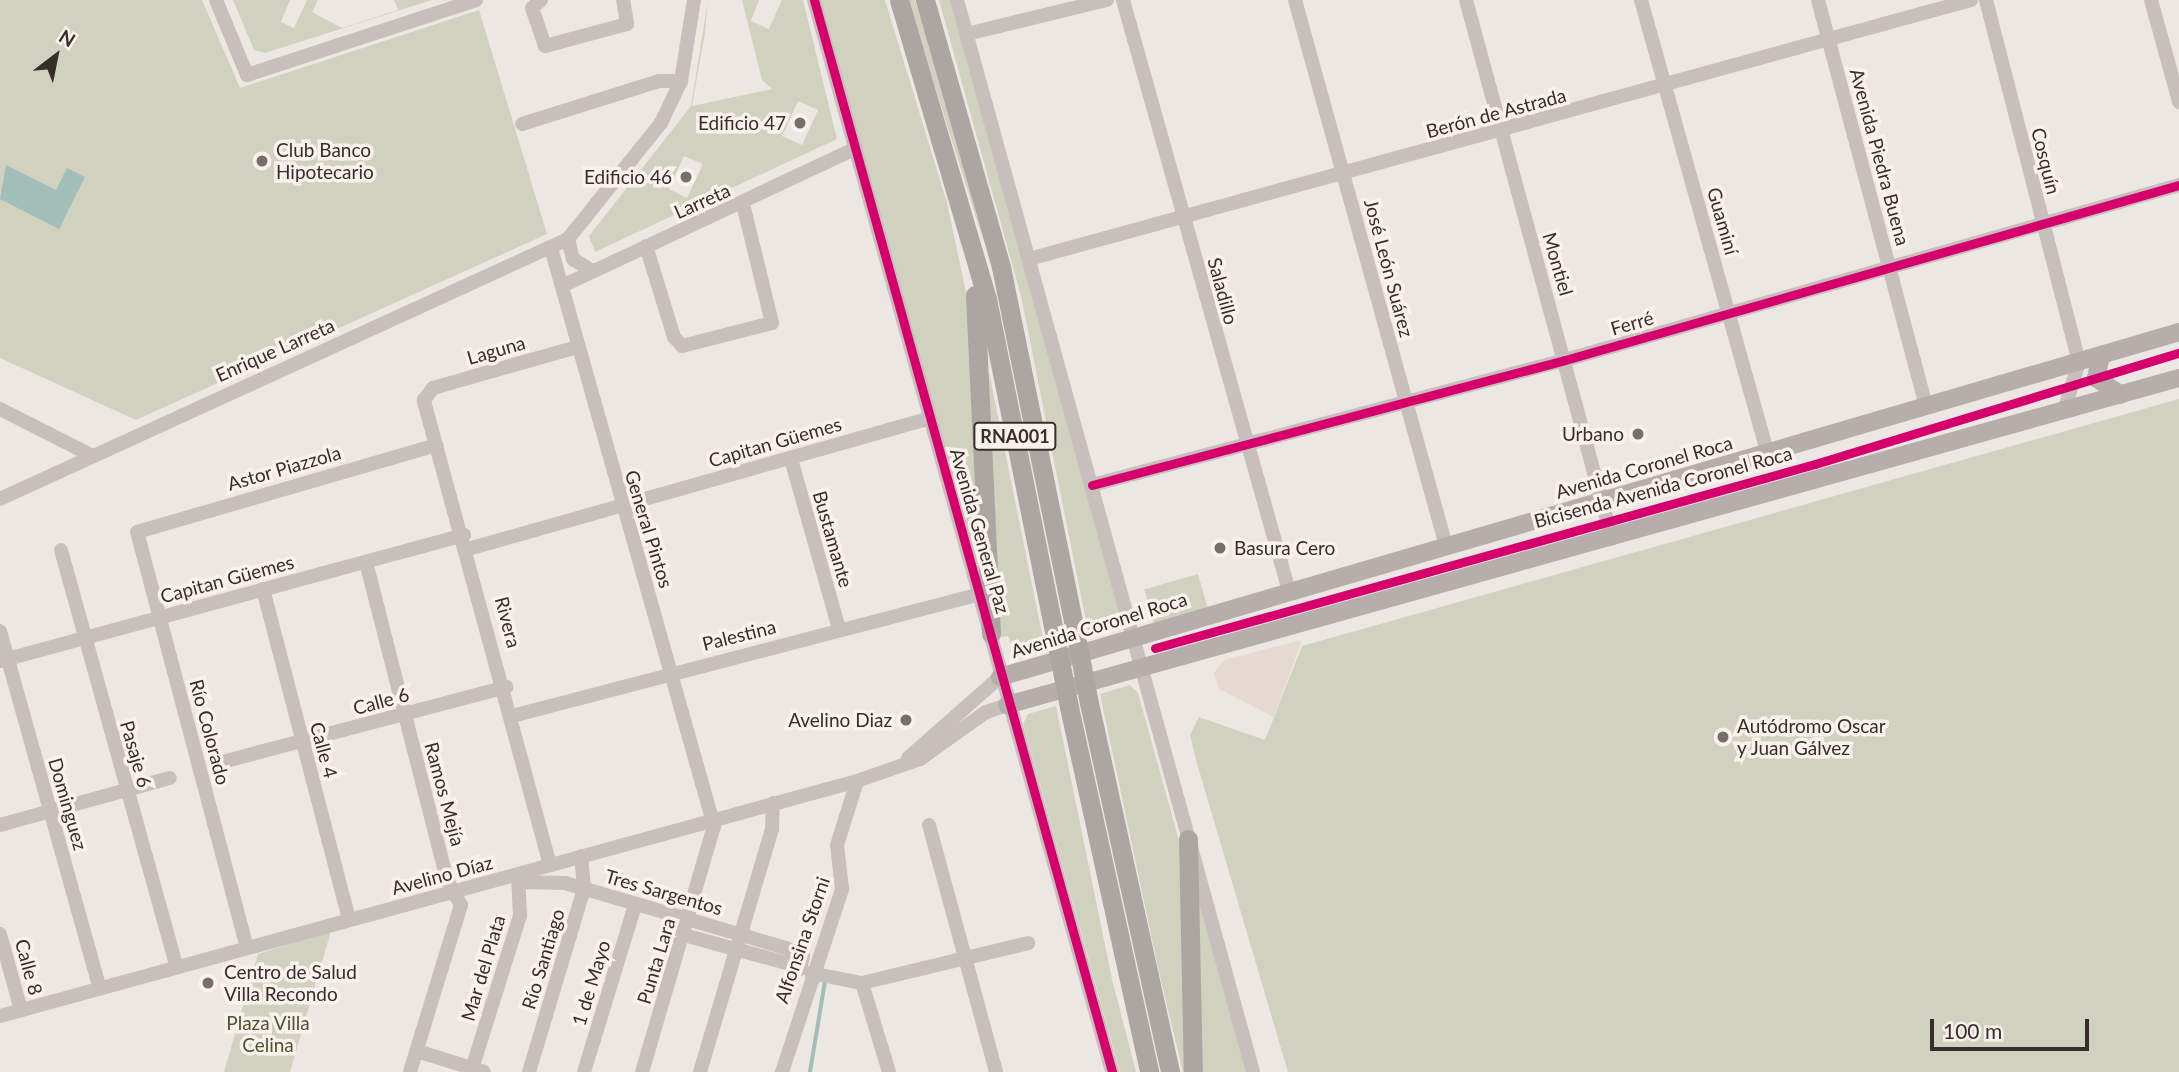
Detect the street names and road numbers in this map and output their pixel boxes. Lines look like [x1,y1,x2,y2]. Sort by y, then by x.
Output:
street label: Avenida Piedra Buena [1845,66,1915,248]
street label: Berón de Astrada [1423,83,1569,143]
street label: Cosquín [2027,125,2065,197]
street label: Larreta [670,179,734,223]
street label: Guaminí [1703,185,1743,257]
street label: José León Suárez [1360,196,1418,340]
street label: Montiel [1538,230,1578,298]
street label: Saladillo [1203,255,1243,327]
street label: Ferré [1608,306,1656,340]
street label: Enrique Larreta [212,314,338,386]
street label: Laguna [464,331,528,369]
street label: Capitan Güemes [706,412,844,472]
road number: RNA001 [973,422,1057,450]
street label: Avenida Coronel Roca [1553,431,1735,503]
street label: Astor Piazzola [224,441,344,495]
street label: Bicisenda Avenida Coronel Roca [1531,441,1795,533]
street label: Avenida General Paz [945,446,1015,616]
street label: General Pintos [620,467,678,591]
street label: Bustamante [808,488,858,590]
street label: Capitan Güemes [158,550,296,608]
street label: Avenida Coronel Roca [1008,587,1190,663]
street label: Rivera [490,594,526,650]
street label: Palestina [700,615,778,655]
street label: Río Colorado [185,677,235,787]
street label: Calle 6 [351,683,411,719]
street label: Pasaje 6 [116,718,156,790]
street label: Calle 4 [306,720,342,780]
street label: Ramos Mejía [420,740,470,848]
street label: Dominguez [44,755,92,853]
street label: Avelino Díaz [389,851,495,899]
street label: Tres Sargentos [603,864,725,920]
street label: Alfonsina Storni [770,874,834,1006]
street label: Río Santiago [517,906,569,1012]
street label: Mar del Plata [456,912,510,1024]
street label: Punta Lara [632,915,680,1007]
street label: Calle 8 [11,937,47,997]
street label: 1 de Mayo [567,937,615,1029]

